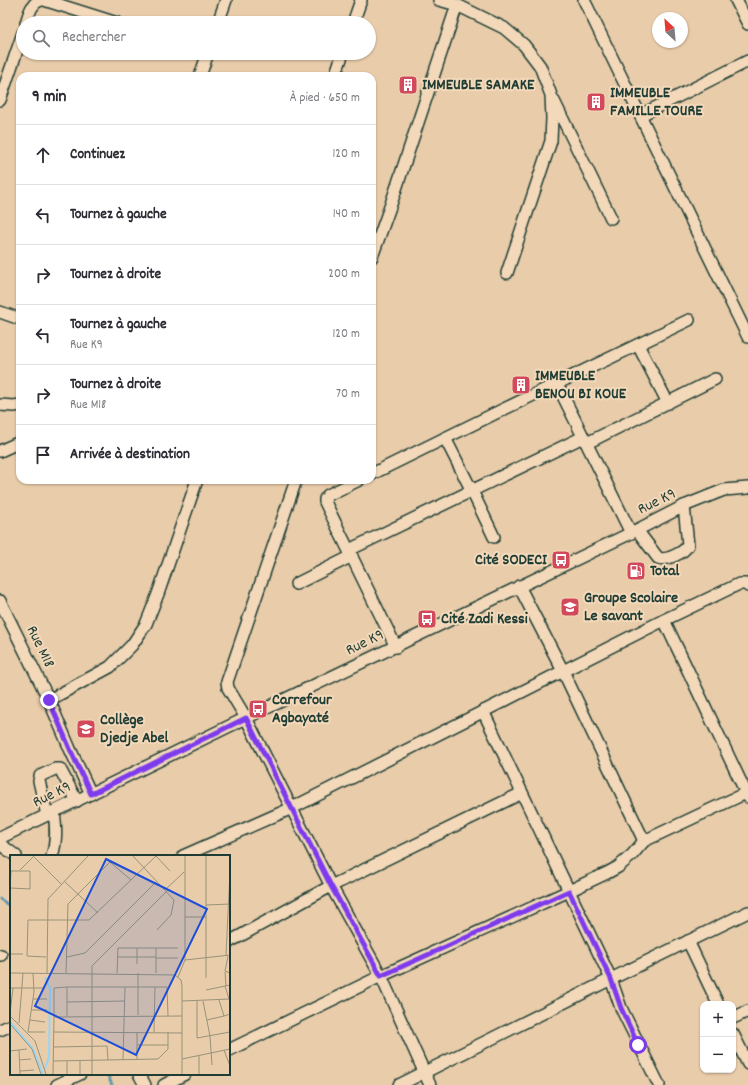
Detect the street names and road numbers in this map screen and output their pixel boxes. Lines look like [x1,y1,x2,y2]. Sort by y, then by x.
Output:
street label: Rue K9 [634,483,680,521]
street label: Rue M18 [20,622,60,672]
street label: Rue K9 [342,624,388,662]
street label: Rue K9 [29,776,75,814]

